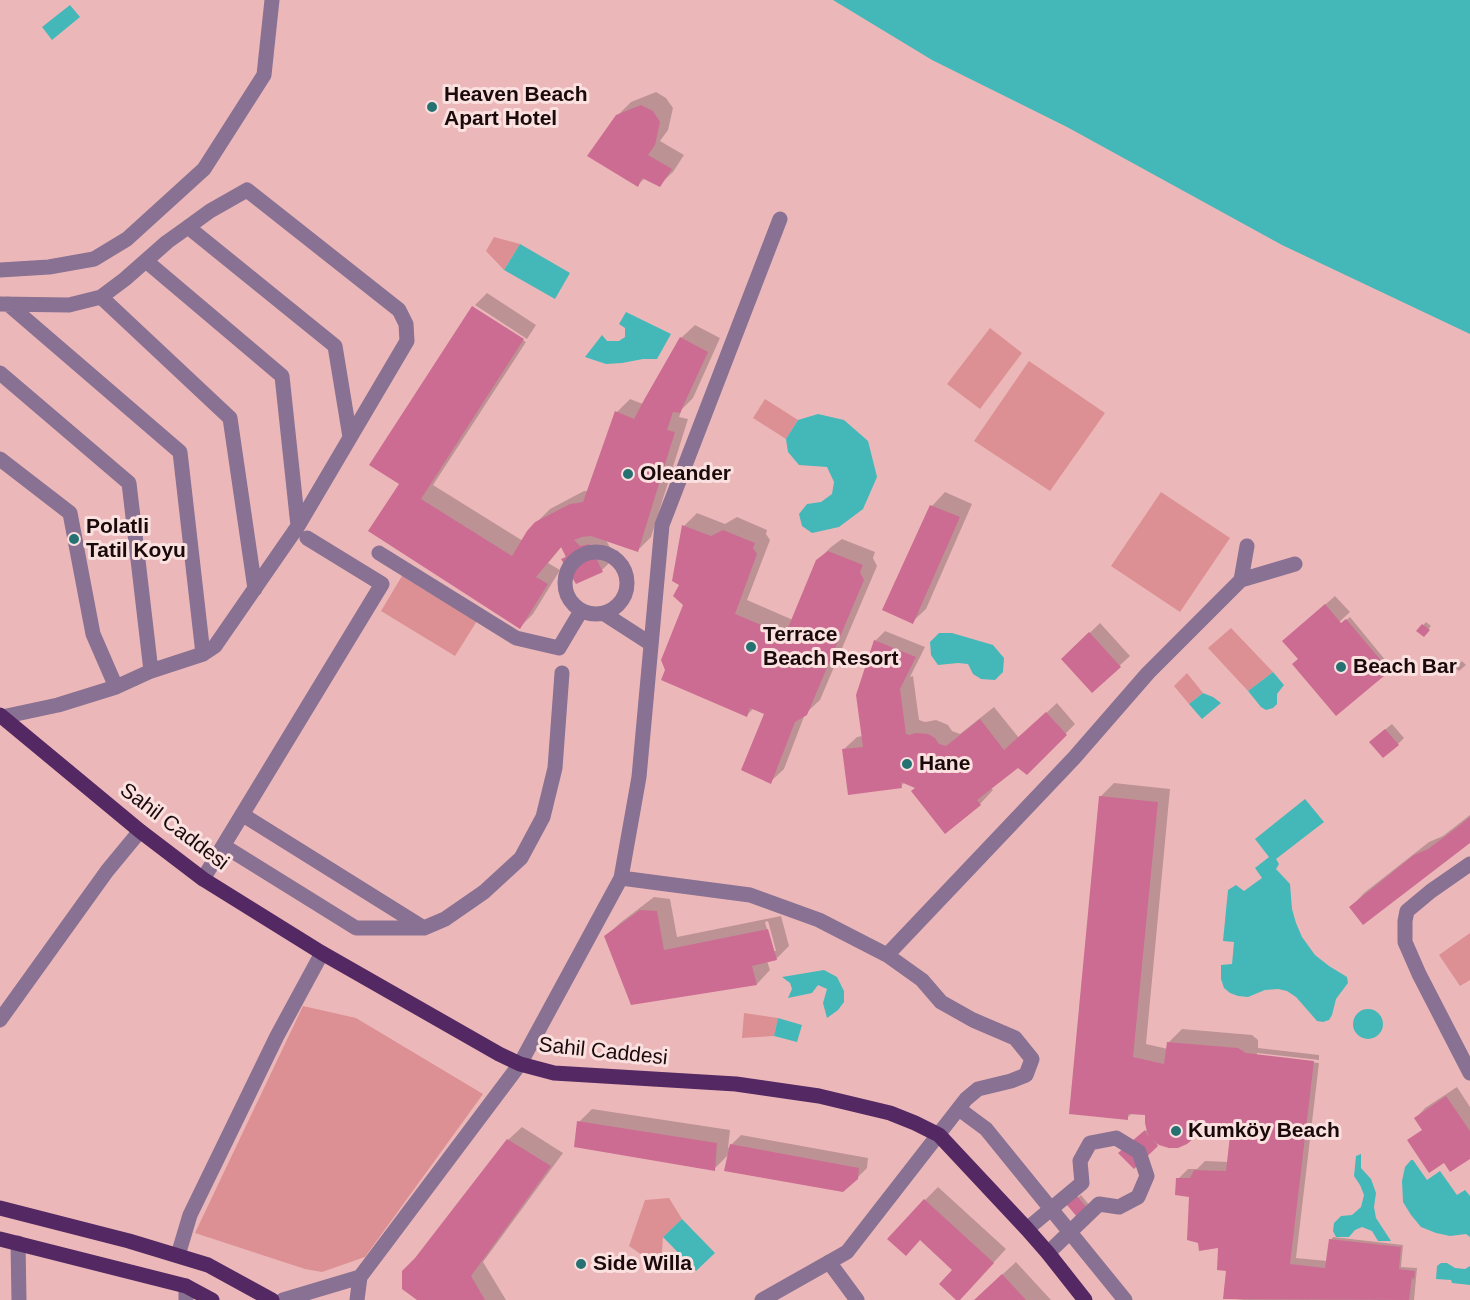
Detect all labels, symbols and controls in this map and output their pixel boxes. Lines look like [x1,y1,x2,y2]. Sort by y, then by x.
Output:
place label: Heaven Beach Apart Hotel [444,82,588,132]
marker: Heaven Beach Apart Hotel [425,100,439,114]
place label: Oleander [640,461,731,487]
marker: Oleander [621,467,635,481]
place label: Polatli Tatil Koyu [86,514,186,564]
marker: Polatli Tatil Koyu [67,532,81,546]
place label: Terrace Beach Resort [763,622,898,672]
marker: Terrace Beach Resort [744,640,758,654]
place label: Beach Bar [1353,654,1457,680]
marker: Beach Bar [1334,660,1348,674]
place label: Hane [919,751,970,777]
marker: Hane [900,757,914,771]
street label: Sahil Caddesi [115,778,233,876]
street label: Sahil Caddesi [537,1033,669,1071]
place label: Kumköy Beach [1188,1118,1340,1144]
marker: Kumköy Beach [1169,1124,1183,1138]
place label: Side Willa [593,1251,692,1277]
marker: Side Willa [574,1257,588,1271]

